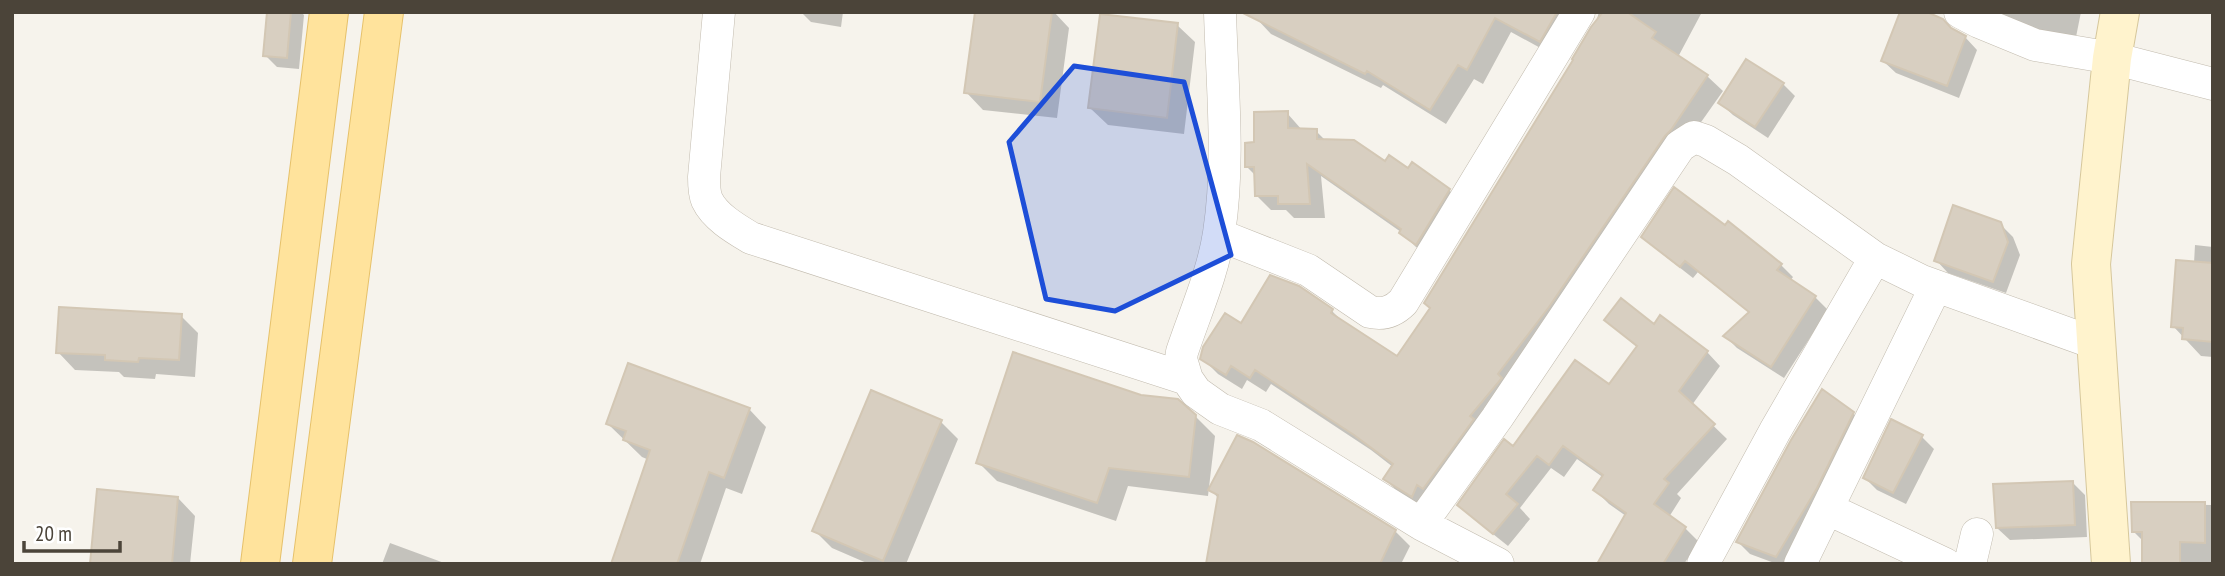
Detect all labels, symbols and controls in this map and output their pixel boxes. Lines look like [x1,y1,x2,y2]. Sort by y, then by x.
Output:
scale bar [24,510,121,554]
text: 20 m [35,520,72,547]

